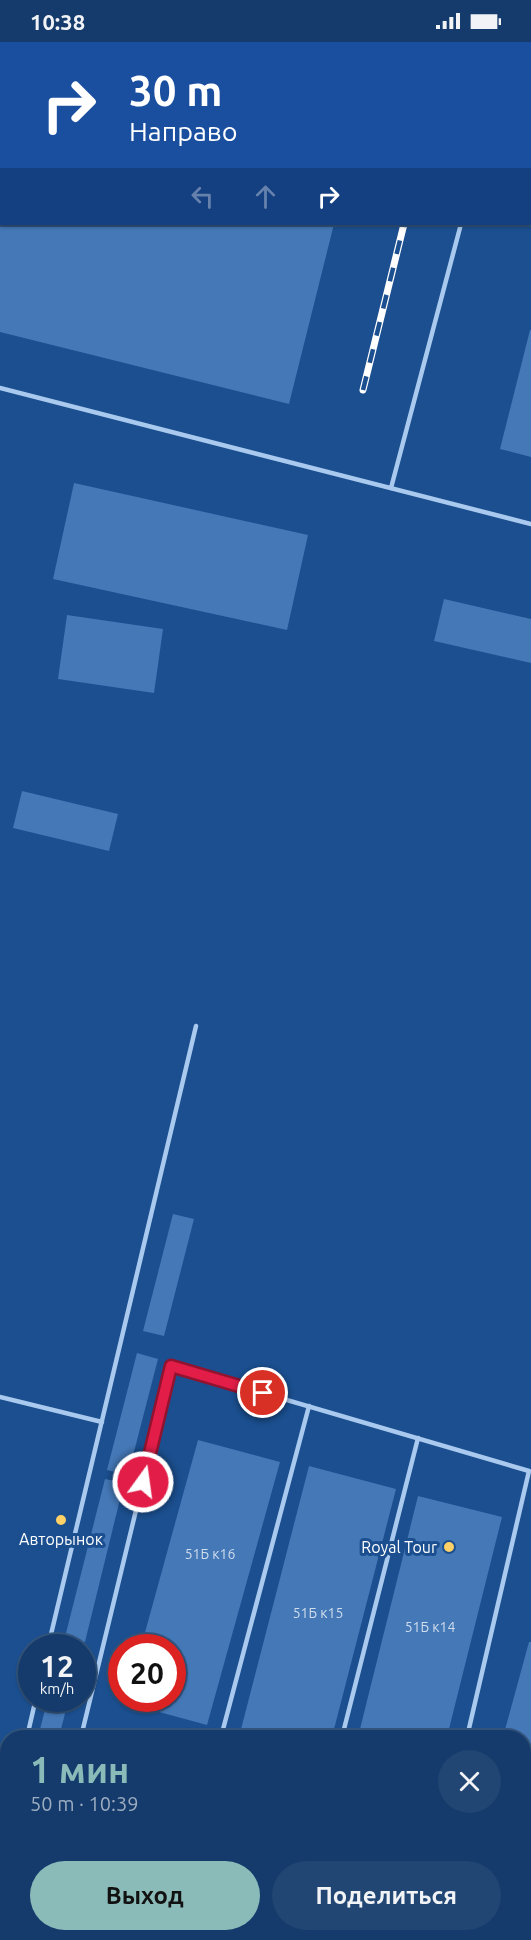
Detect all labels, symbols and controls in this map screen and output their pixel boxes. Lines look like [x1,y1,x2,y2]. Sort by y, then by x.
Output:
text: 10:38 [30,9,85,34]
icon: right [30,66,108,144]
text: 30 m [129,67,223,114]
text: Направо [129,116,238,146]
icon: left [186,180,219,213]
icon: ahead [249,180,282,213]
icon: right [312,180,345,213]
pin [237,1367,288,1418]
icon: arrive [246,1376,279,1409]
position arrow [111,1450,175,1514]
marker: Авторынок [54,1513,68,1527]
place label: Авторынок [19,1530,103,1548]
place label: Royal Tour [361,1538,437,1556]
marker: Royal Tour [442,1540,456,1554]
house number: 51Б к16 [185,1546,235,1562]
house number: 51Б к15 [293,1605,343,1621]
house number: 51Б к14 [405,1619,455,1635]
speed limit sign: 20 [108,1634,186,1712]
text: 12 [40,1649,74,1683]
text: km/h [40,1680,74,1697]
text: 1 мин [30,1749,129,1790]
button: close [438,1750,501,1813]
text: 50 m · 10:39 [30,1792,139,1815]
button: Выход [30,1861,260,1930]
button: Поделиться [272,1861,501,1930]

